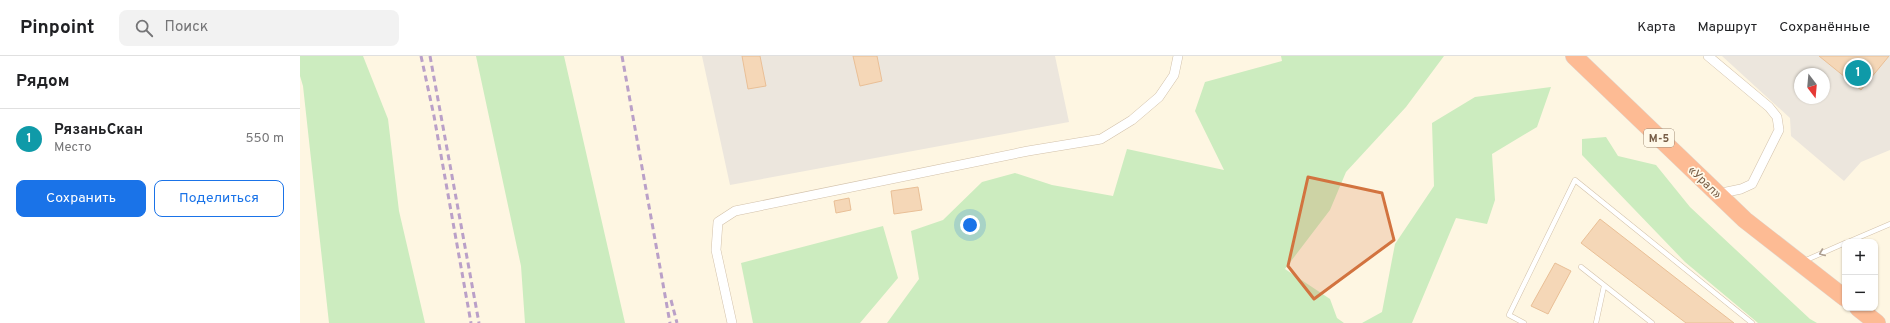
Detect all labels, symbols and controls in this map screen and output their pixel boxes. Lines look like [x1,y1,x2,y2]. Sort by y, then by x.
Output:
search box [119,10,399,46]
text: Pinpoint [20,16,95,40]
icon: search [133,17,155,39]
text: Поиск [165,18,208,37]
text: Карта [1637,19,1676,36]
text: Маршрут [1698,19,1757,36]
text: Сохранённые [1779,19,1870,36]
pin: 1 [1845,58,1871,88]
north arrow [1794,68,1830,104]
text: Рядом [16,71,69,93]
text: РязаньСкан [54,121,143,140]
road number: М-5 [1644,129,1674,147]
text: 1 [26,131,32,147]
text: 550 m [245,131,284,147]
text: Место [54,140,91,156]
street label: «Урал» [1684,163,1724,203]
button: Сохранить [16,180,146,217]
button: Поделиться [154,180,284,217]
your location [960,215,980,235]
map controls [1842,239,1878,311]
button: + [1842,239,1878,275]
one-way arrow [1819,248,1827,256]
button: − [1842,275,1878,311]

